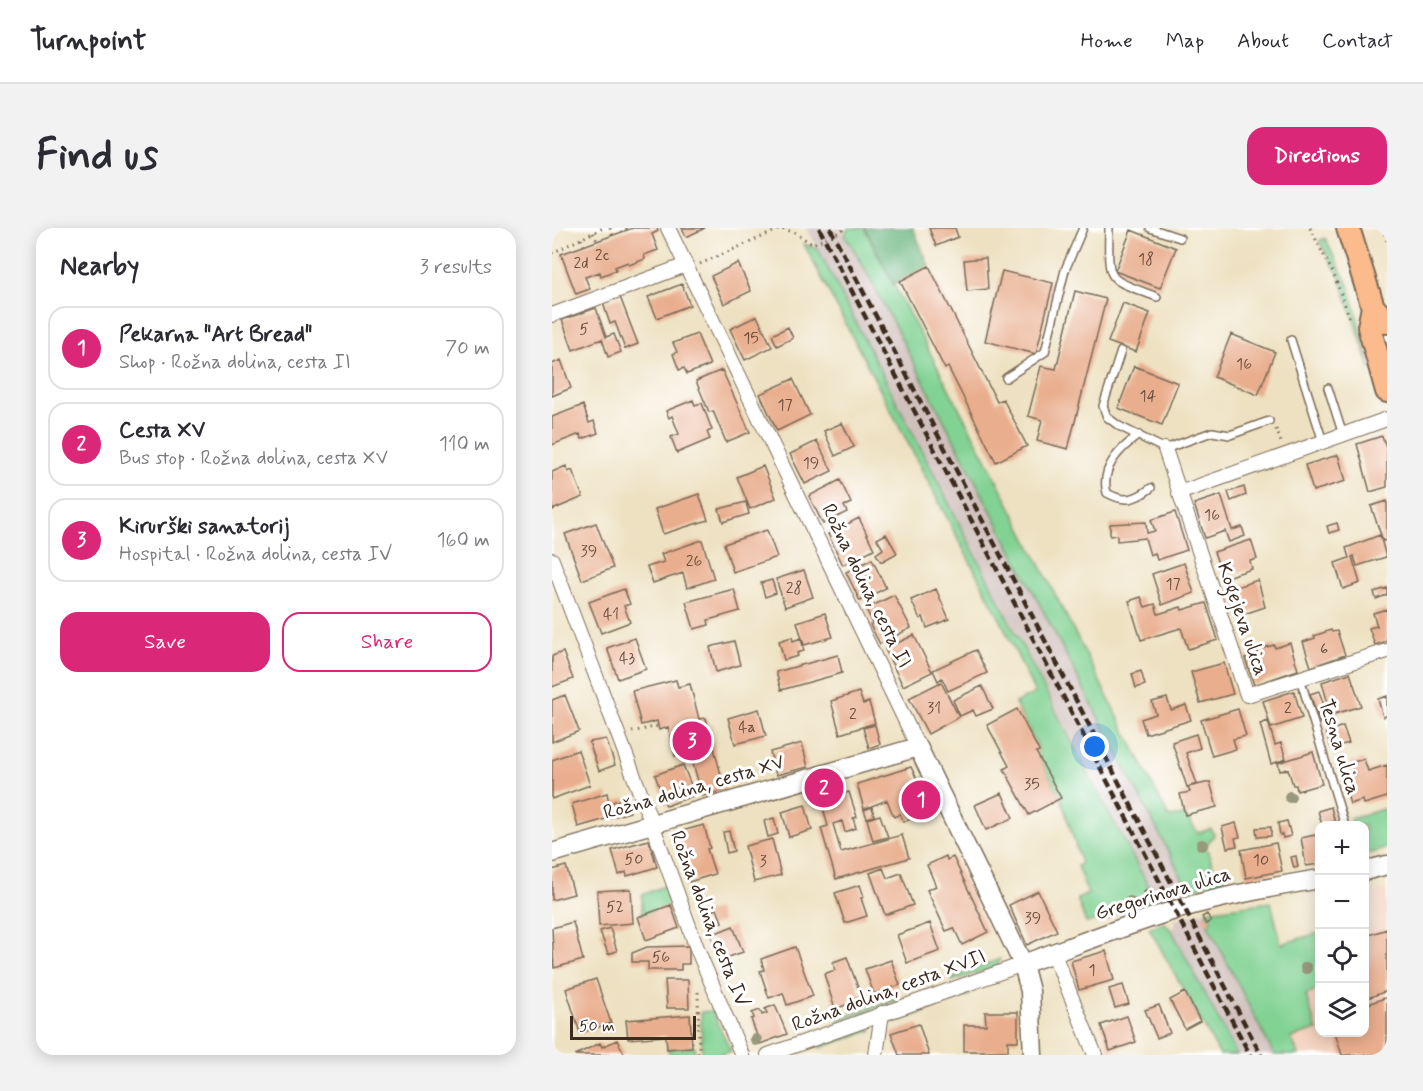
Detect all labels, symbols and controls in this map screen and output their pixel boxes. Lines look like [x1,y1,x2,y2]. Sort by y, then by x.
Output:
text: Turnpoint [30,23,146,60]
text: Home [1081,27,1133,55]
text: Map [1166,27,1204,55]
text: About [1237,27,1289,55]
text: Contact [1322,27,1393,55]
button: Directions [1247,127,1387,185]
text: Find us [36,129,158,184]
house number: 2c [595,245,610,266]
house number: 18 [1138,249,1154,270]
text: Nearby [60,250,139,284]
house number: 2d [573,253,589,274]
text: 3 results [420,254,492,281]
house number: 5 [579,319,589,340]
text: Pekarna "Art Bread" [119,321,312,349]
house number: 15 [743,328,759,349]
text: 1 [77,335,86,362]
text: 70 m [445,335,490,362]
text: Shop · Rožna dolina, cesta II [119,349,351,376]
house number: 16 [1236,354,1252,375]
house number: 14 [1140,386,1157,407]
house number: 17 [777,395,793,416]
text: Cesta XV [119,417,205,445]
text: 2 [77,431,86,458]
text: 110 m [439,431,490,458]
text: Bus stop · Rožna dolina, cesta XV [119,445,388,472]
house number: 19 [803,453,819,474]
street label: Rožna dolina, cesta II [814,499,918,673]
house number: 16 [1204,505,1220,526]
text: Kirurški sanatorij [119,513,290,541]
text: 3 [77,527,86,554]
text: 160 m [437,527,490,554]
text: Hospital · Rožna dolina, cesta IV [119,541,392,568]
house number: 39 [581,541,597,562]
house number: 26 [686,551,702,572]
street label: Kogejeva ulica [1208,559,1274,680]
house number: 17 [1165,574,1181,595]
house number: 28 [786,578,802,599]
house number: 41 [603,604,619,625]
button: Save [60,612,270,672]
button: Share [282,612,492,672]
house number: 6 [1320,639,1328,660]
house number: 43 [619,648,635,669]
street label: Tesna ulica [1312,696,1366,798]
house number: 31 [927,698,941,719]
house number: 2 [1284,698,1292,719]
house number: 2 [849,704,857,725]
house number: 4a [738,717,756,738]
pin: 3 [672,718,712,764]
your location [1080,732,1109,761]
street label: Rožna dolina, cesta XV [600,749,788,827]
pin: 2 [804,766,844,810]
house number: 35 [1024,774,1040,795]
pin: 1 [902,778,940,822]
map controls [1315,821,1369,1037]
button: + [1315,821,1369,875]
street label: Rožna dolina, cesta IV [663,827,755,1011]
house number: 50 [625,849,643,870]
house number: 10 [1253,850,1269,871]
house number: 3 [759,851,767,872]
street label: Gregorinova ulica [1092,861,1234,928]
button: − [1315,875,1369,929]
house number: 52 [606,897,624,918]
house number: 39 [1025,908,1041,929]
button: locate [1315,929,1369,983]
street label: Rožna dolina, cesta XVII [788,943,990,1039]
house number: 56 [652,947,670,968]
house number: 1 [1088,960,1096,981]
button: layers [1315,983,1369,1037]
scale bar [570,1013,696,1040]
text: 50 m [579,1016,615,1037]

